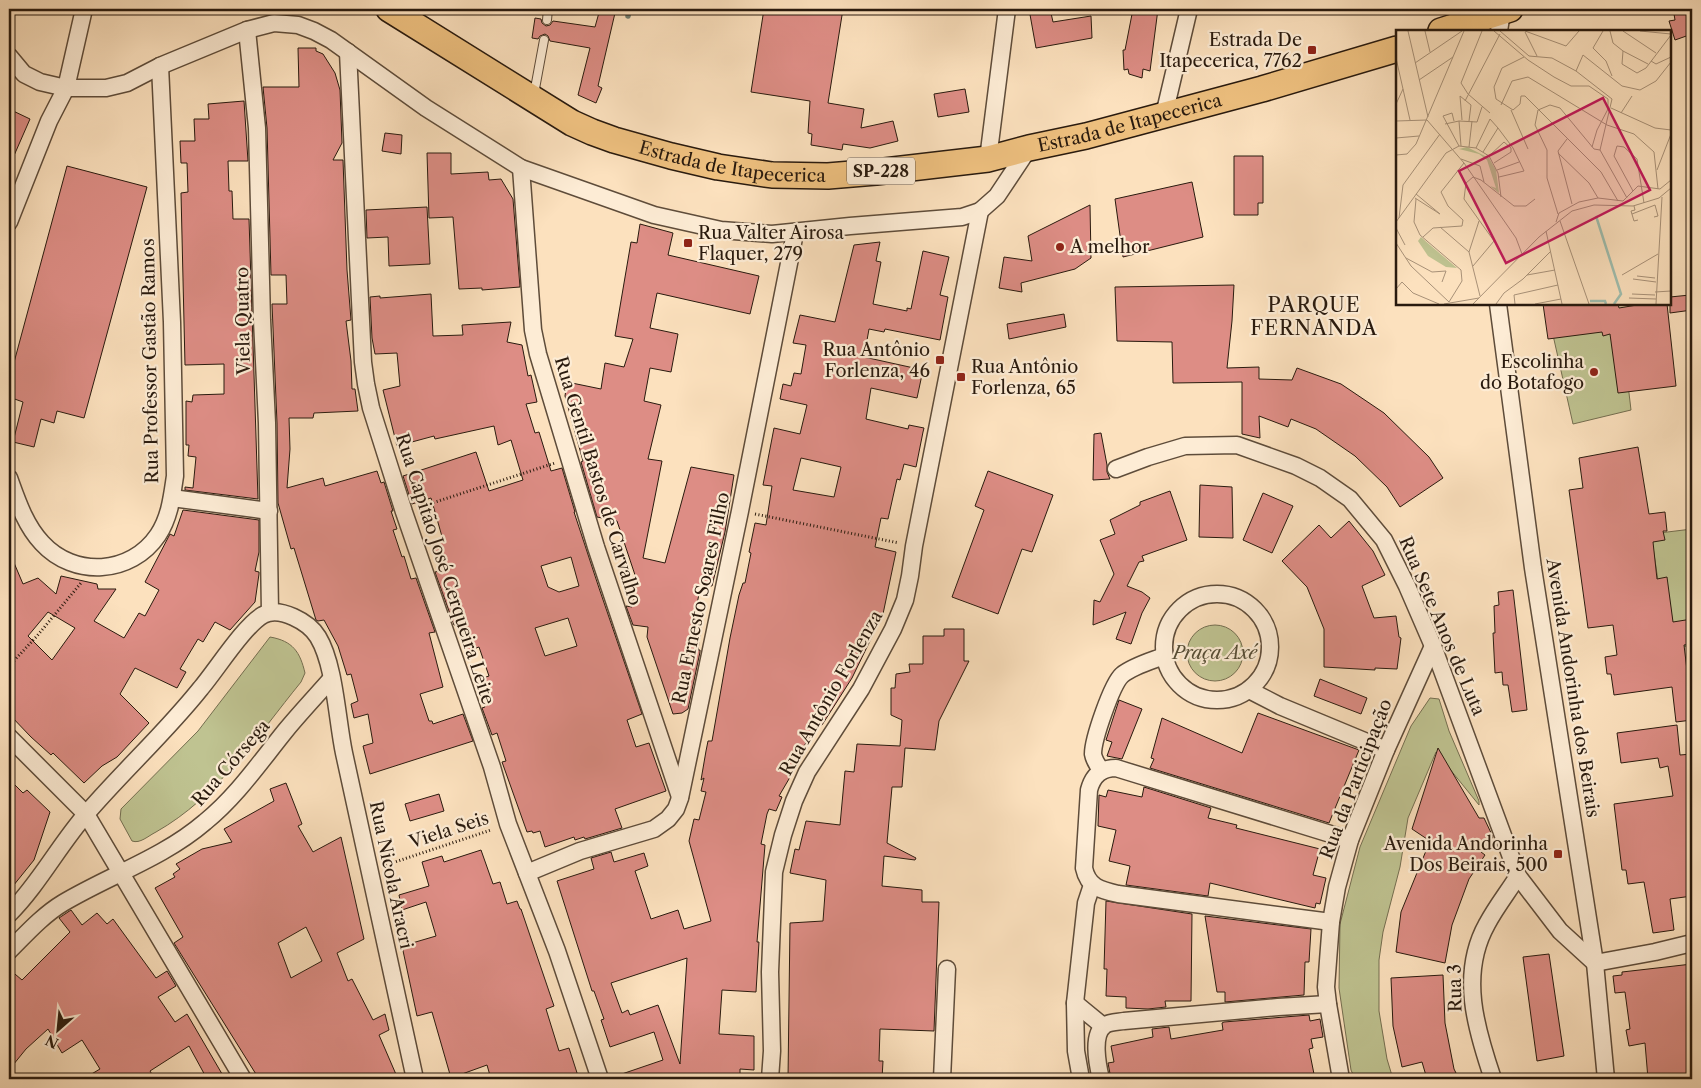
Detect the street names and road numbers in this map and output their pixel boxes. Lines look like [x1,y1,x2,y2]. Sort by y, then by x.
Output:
street label: Estrada de Itapecerica [1035,89,1225,157]
street label: Estrada de Itapecerica [636,137,826,187]
road number: SP-228 [847,158,915,185]
street label: Rua Professor Gastão Ramos [137,238,163,484]
street label: Viela Quatro [231,267,255,376]
street label: Rua Gentil Bastos de Carvalho [550,354,646,608]
street label: Rua Capitão José Cerqueira Leite [391,431,499,707]
street label: Rua Ernesto Soares Filho [668,490,734,706]
street label: Rua Sete Anos de Luta [1394,533,1490,719]
street label: Avenida Andorinha dos Beirais [1541,556,1604,819]
street label: Rua Antônio Forlenza [775,606,888,780]
street label: Rua da Participação [1315,696,1397,862]
street label: Rua Córsega [187,715,275,811]
street label: Rua Nicola Aracri [365,799,418,951]
street label: Viela Seis [406,807,491,853]
street label: Rua 3 [1444,964,1466,1012]

